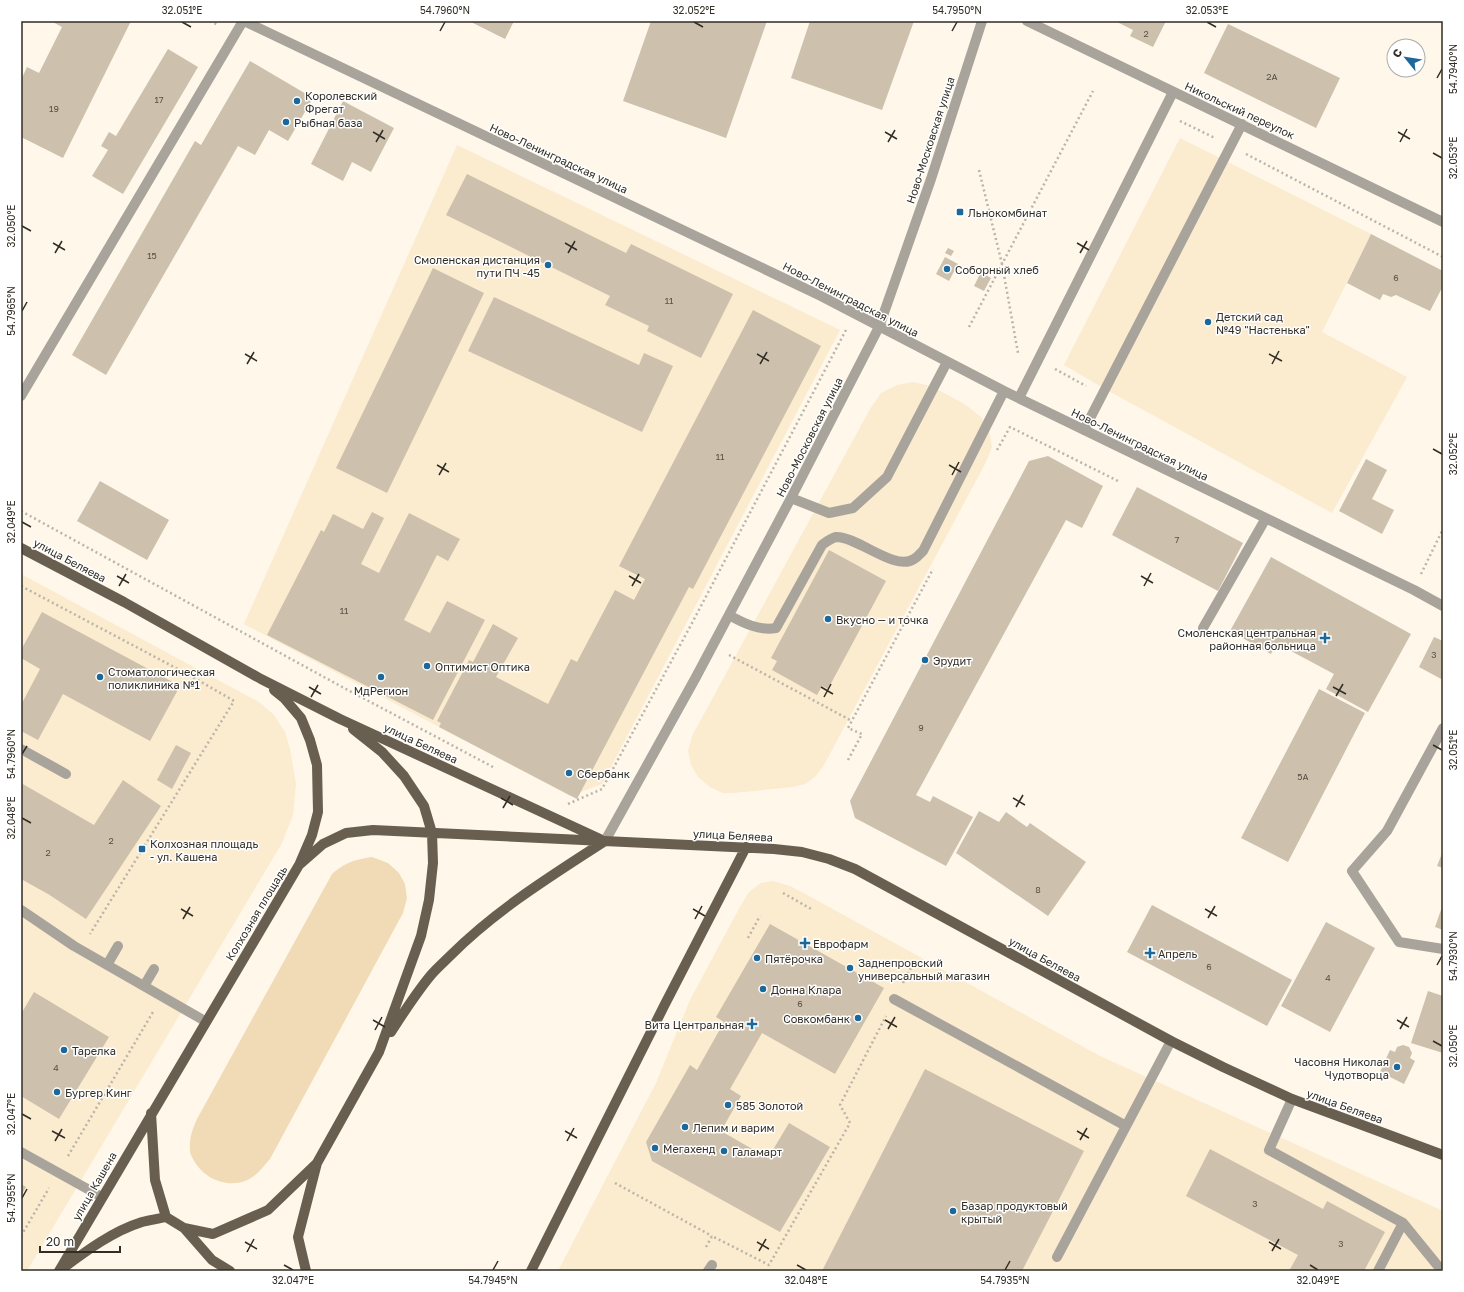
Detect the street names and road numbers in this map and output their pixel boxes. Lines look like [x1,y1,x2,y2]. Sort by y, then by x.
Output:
street label: Ново-Московская улица [903,75,957,205]
street label: Никольский переулок [1183,79,1298,141]
street label: Ново-Ленинградская улица [488,120,630,196]
street label: Ново-Ленинградская улица [781,259,921,339]
street label: Ново-Московская улица [773,375,845,499]
street label: Ново-Ленинградская улица [1069,405,1211,483]
street label: улица Беляева [32,535,108,585]
street label: улица Беляева [382,720,460,766]
street label: улица Беляева [693,826,773,844]
street label: Колхозная площадь [223,863,290,963]
street label: улица Беляева [1007,934,1083,984]
street label: улица Беляева [1305,1086,1385,1126]
street label: улица Кашена [69,1149,119,1223]

